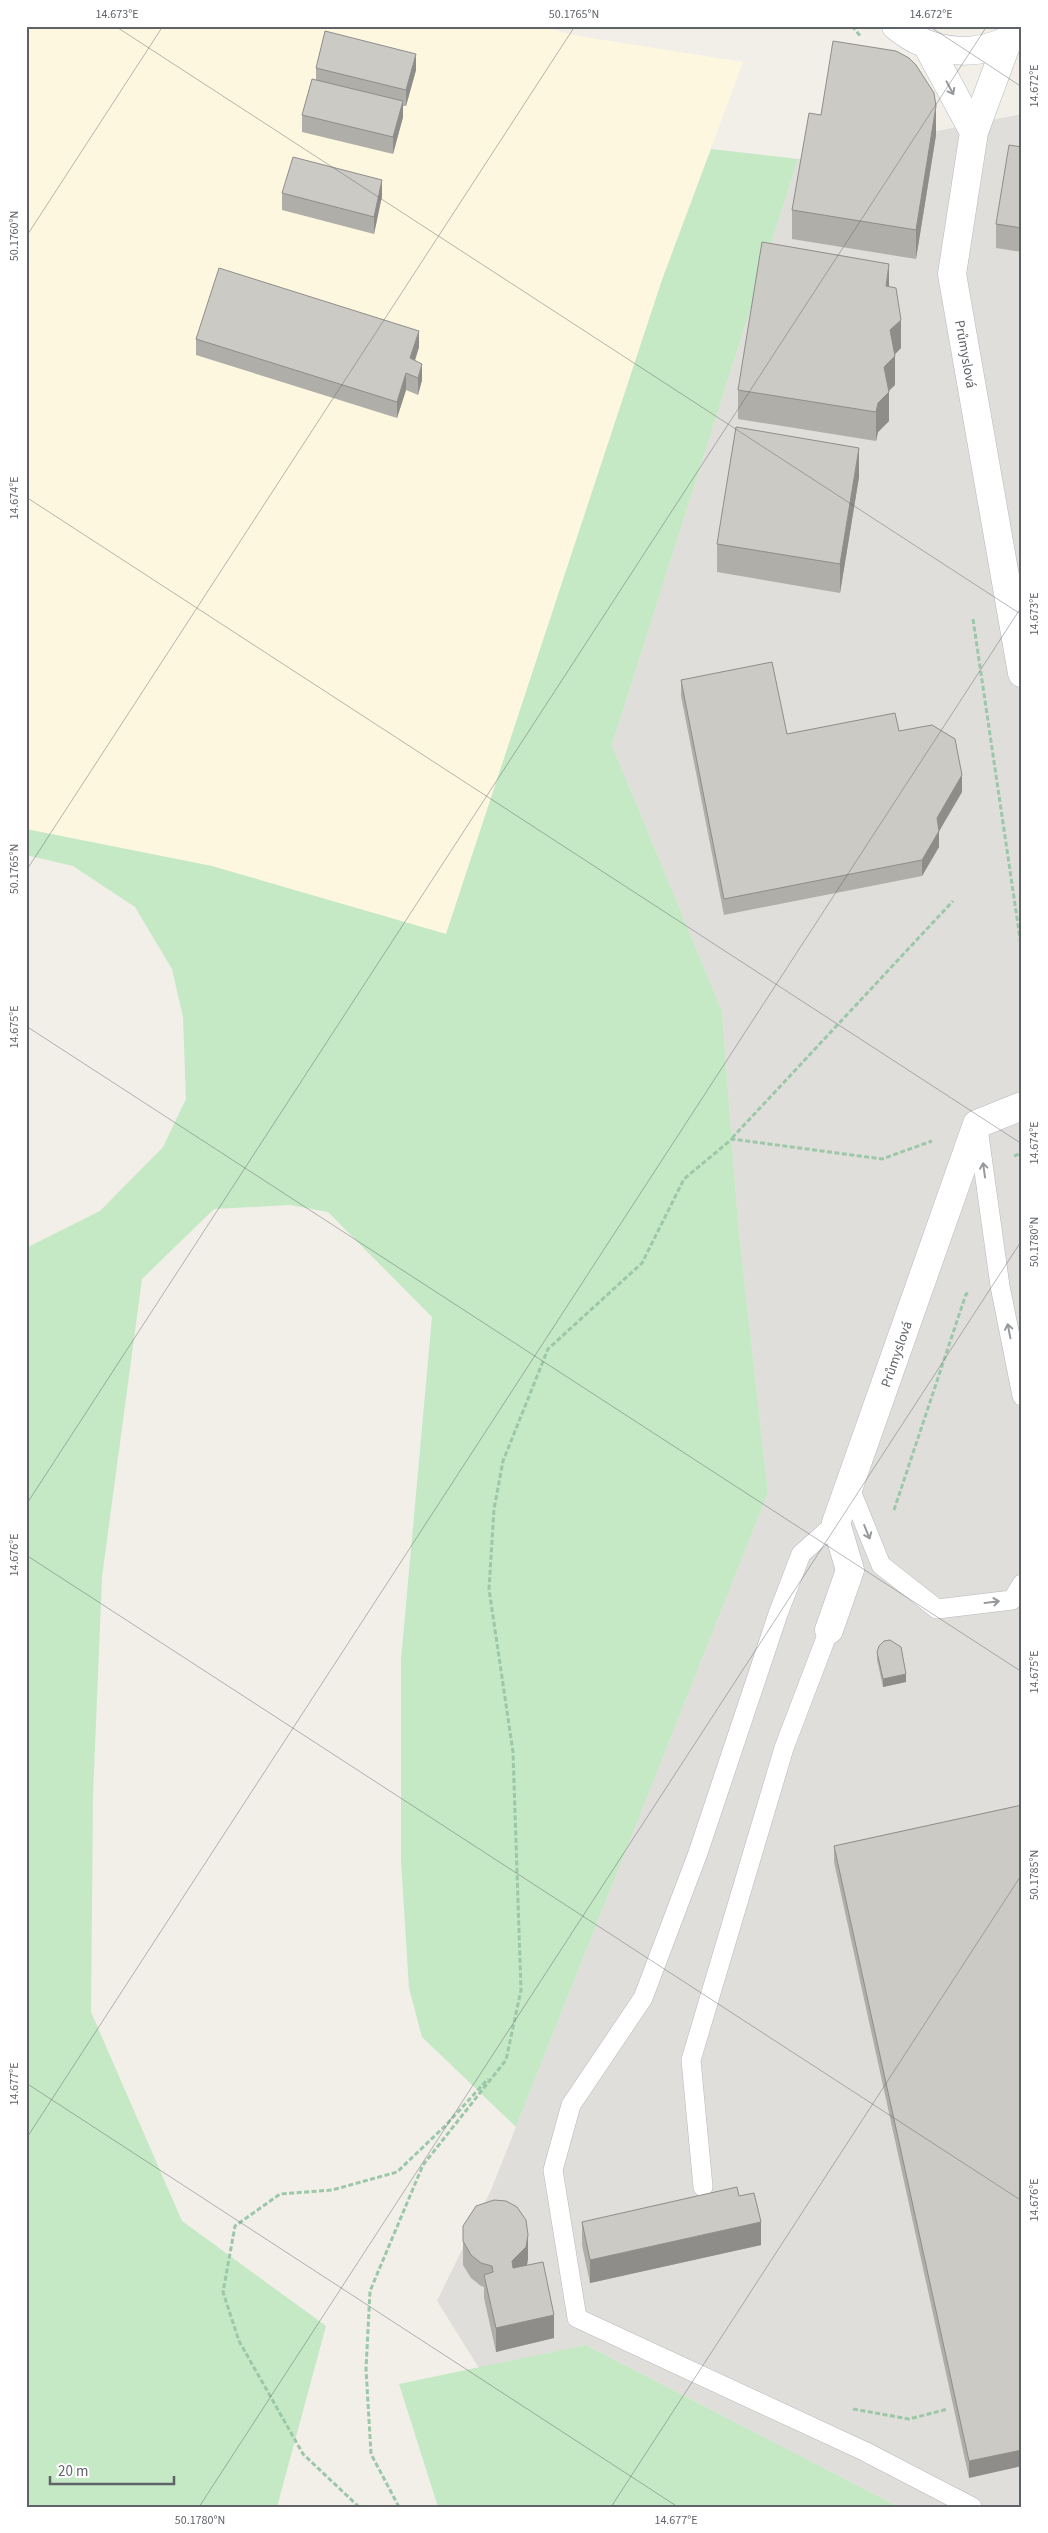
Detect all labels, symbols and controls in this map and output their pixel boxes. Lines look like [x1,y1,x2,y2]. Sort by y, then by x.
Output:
text: 14.673°E [95,6,139,23]
text: 50.1765°N [549,6,599,23]
text: 14.672°E [909,6,953,23]
text: 14.672°E [1026,64,1043,108]
one-way arrow [946,80,955,95]
text: 50.1760°N [6,211,23,261]
street label: Průmyslová [949,319,981,390]
text: 14.674°E [6,476,23,520]
text: 14.673°E [1026,592,1043,636]
text: 50.1765°N [6,844,23,894]
text: 14.675°E [6,1005,23,1049]
text: 14.674°E [1026,1121,1043,1165]
one-way arrow [979,1162,989,1178]
text: 50.1780°N [1026,1217,1043,1267]
street label: Průmyslová [876,1319,918,1390]
one-way arrow [1003,1323,1013,1339]
one-way arrow [863,1524,873,1539]
text: 14.676°E [6,1533,23,1577]
one-way arrow [983,1597,999,1607]
text: 14.675°E [1026,1650,1043,1694]
text: 50.1785°N [1026,1850,1043,1900]
text: 14.677°E [6,2062,23,2106]
text: 14.676°E [1026,2178,1043,2222]
scale bar [50,2453,174,2485]
text: 20 m [58,2461,88,2482]
text: 50.1780°N [175,2512,225,2529]
text: 14.677°E [654,2512,698,2529]

